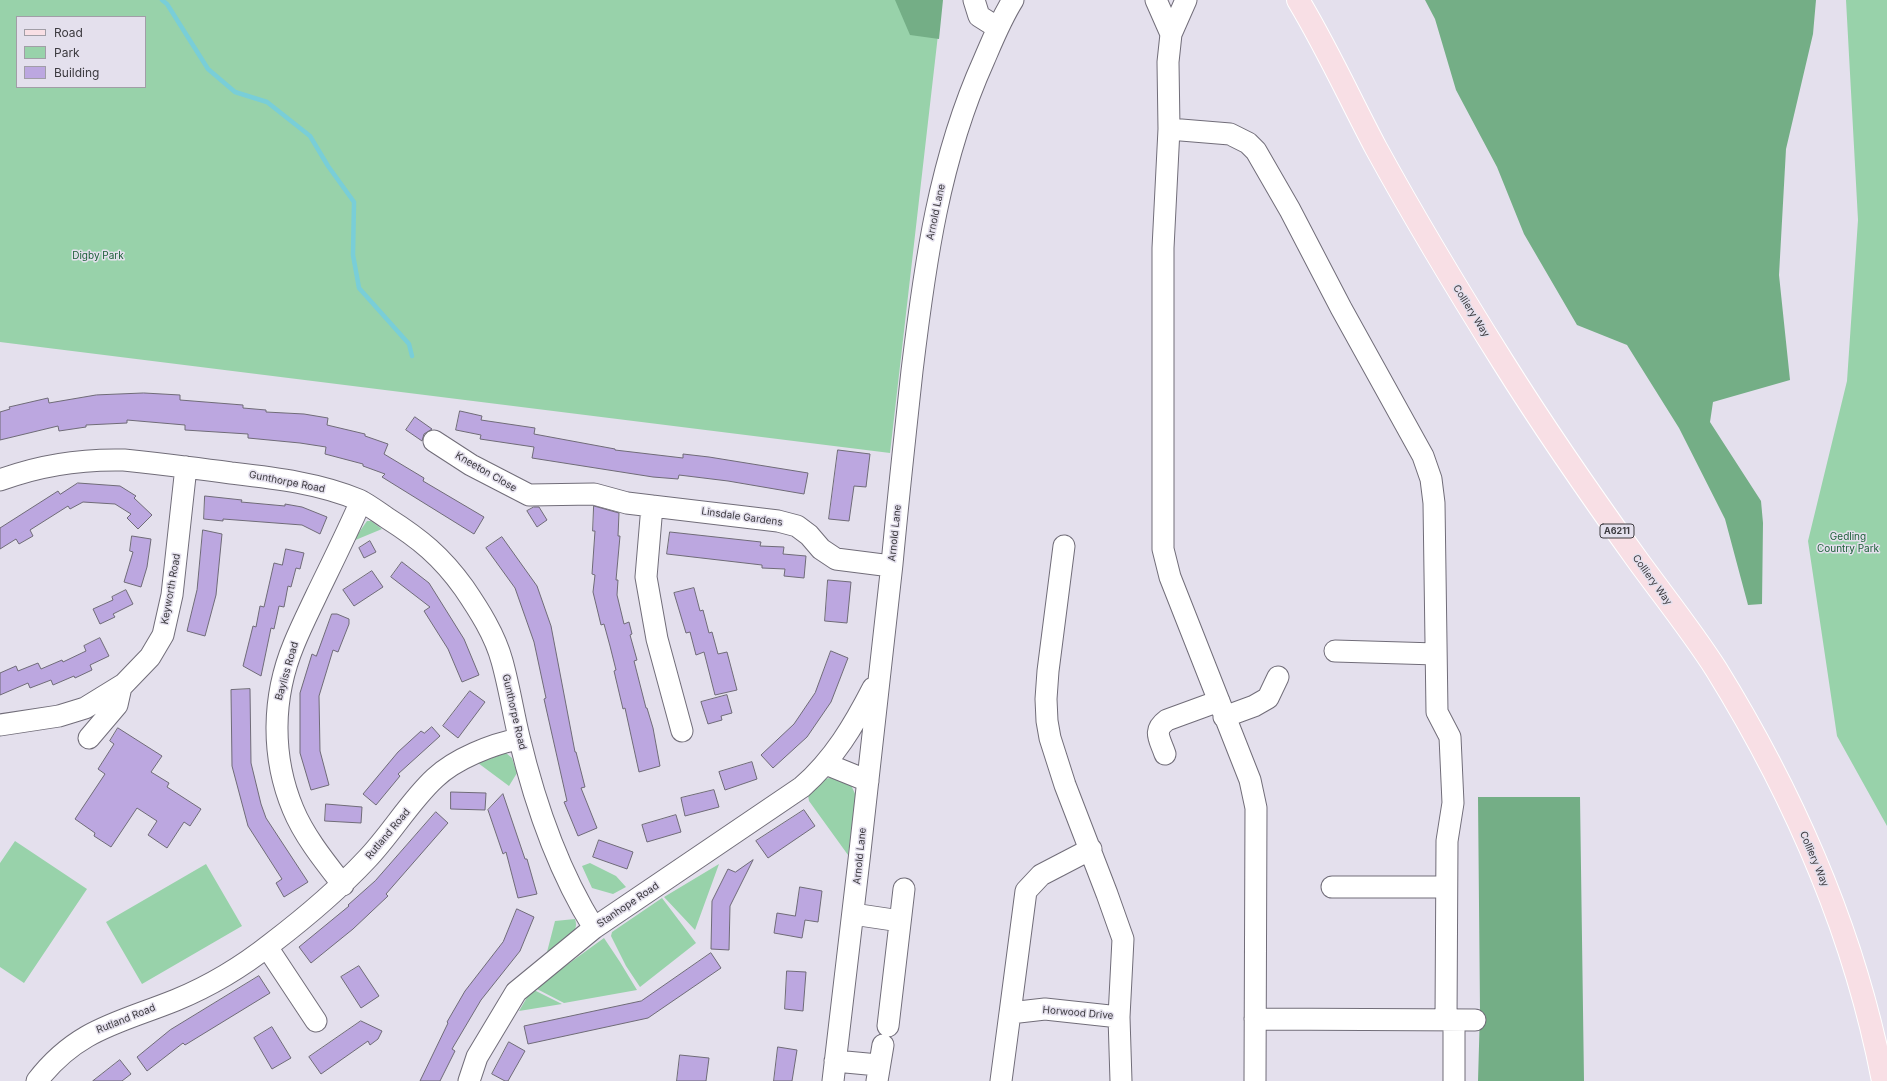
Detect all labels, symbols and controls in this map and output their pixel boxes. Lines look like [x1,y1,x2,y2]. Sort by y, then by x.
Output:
legend [16,16,146,88]
text: Road [54,25,83,40]
text: Park [54,45,80,60]
text: Building [54,65,99,80]
street label: Arnold Lane [924,183,948,241]
park label: Digby Park [72,250,124,262]
street label: Colliery Way [1450,283,1492,339]
street label: Kneeton Close [453,450,519,494]
street label: Gunthorpe Road [248,469,326,495]
street label: Arnold Lane [886,504,904,562]
street label: Linsdale Gardens [701,505,783,529]
road number: A6211 [1600,524,1634,538]
park label: Gedling Country Park [1817,531,1879,554]
street label: Keyworth Road [159,553,183,625]
street label: Colliery Way [1630,553,1674,607]
street label: Bayliss Road [273,641,301,701]
street label: Gunthorpe Road [499,673,529,751]
street label: Rutland Road [363,806,413,862]
street label: Arnold Lane [851,827,869,885]
street label: Colliery Way [1797,829,1831,889]
street label: Stanhope Road [595,880,661,930]
street label: Rutland Road [95,1002,157,1036]
street label: Horwood Drive [1042,1004,1114,1022]

